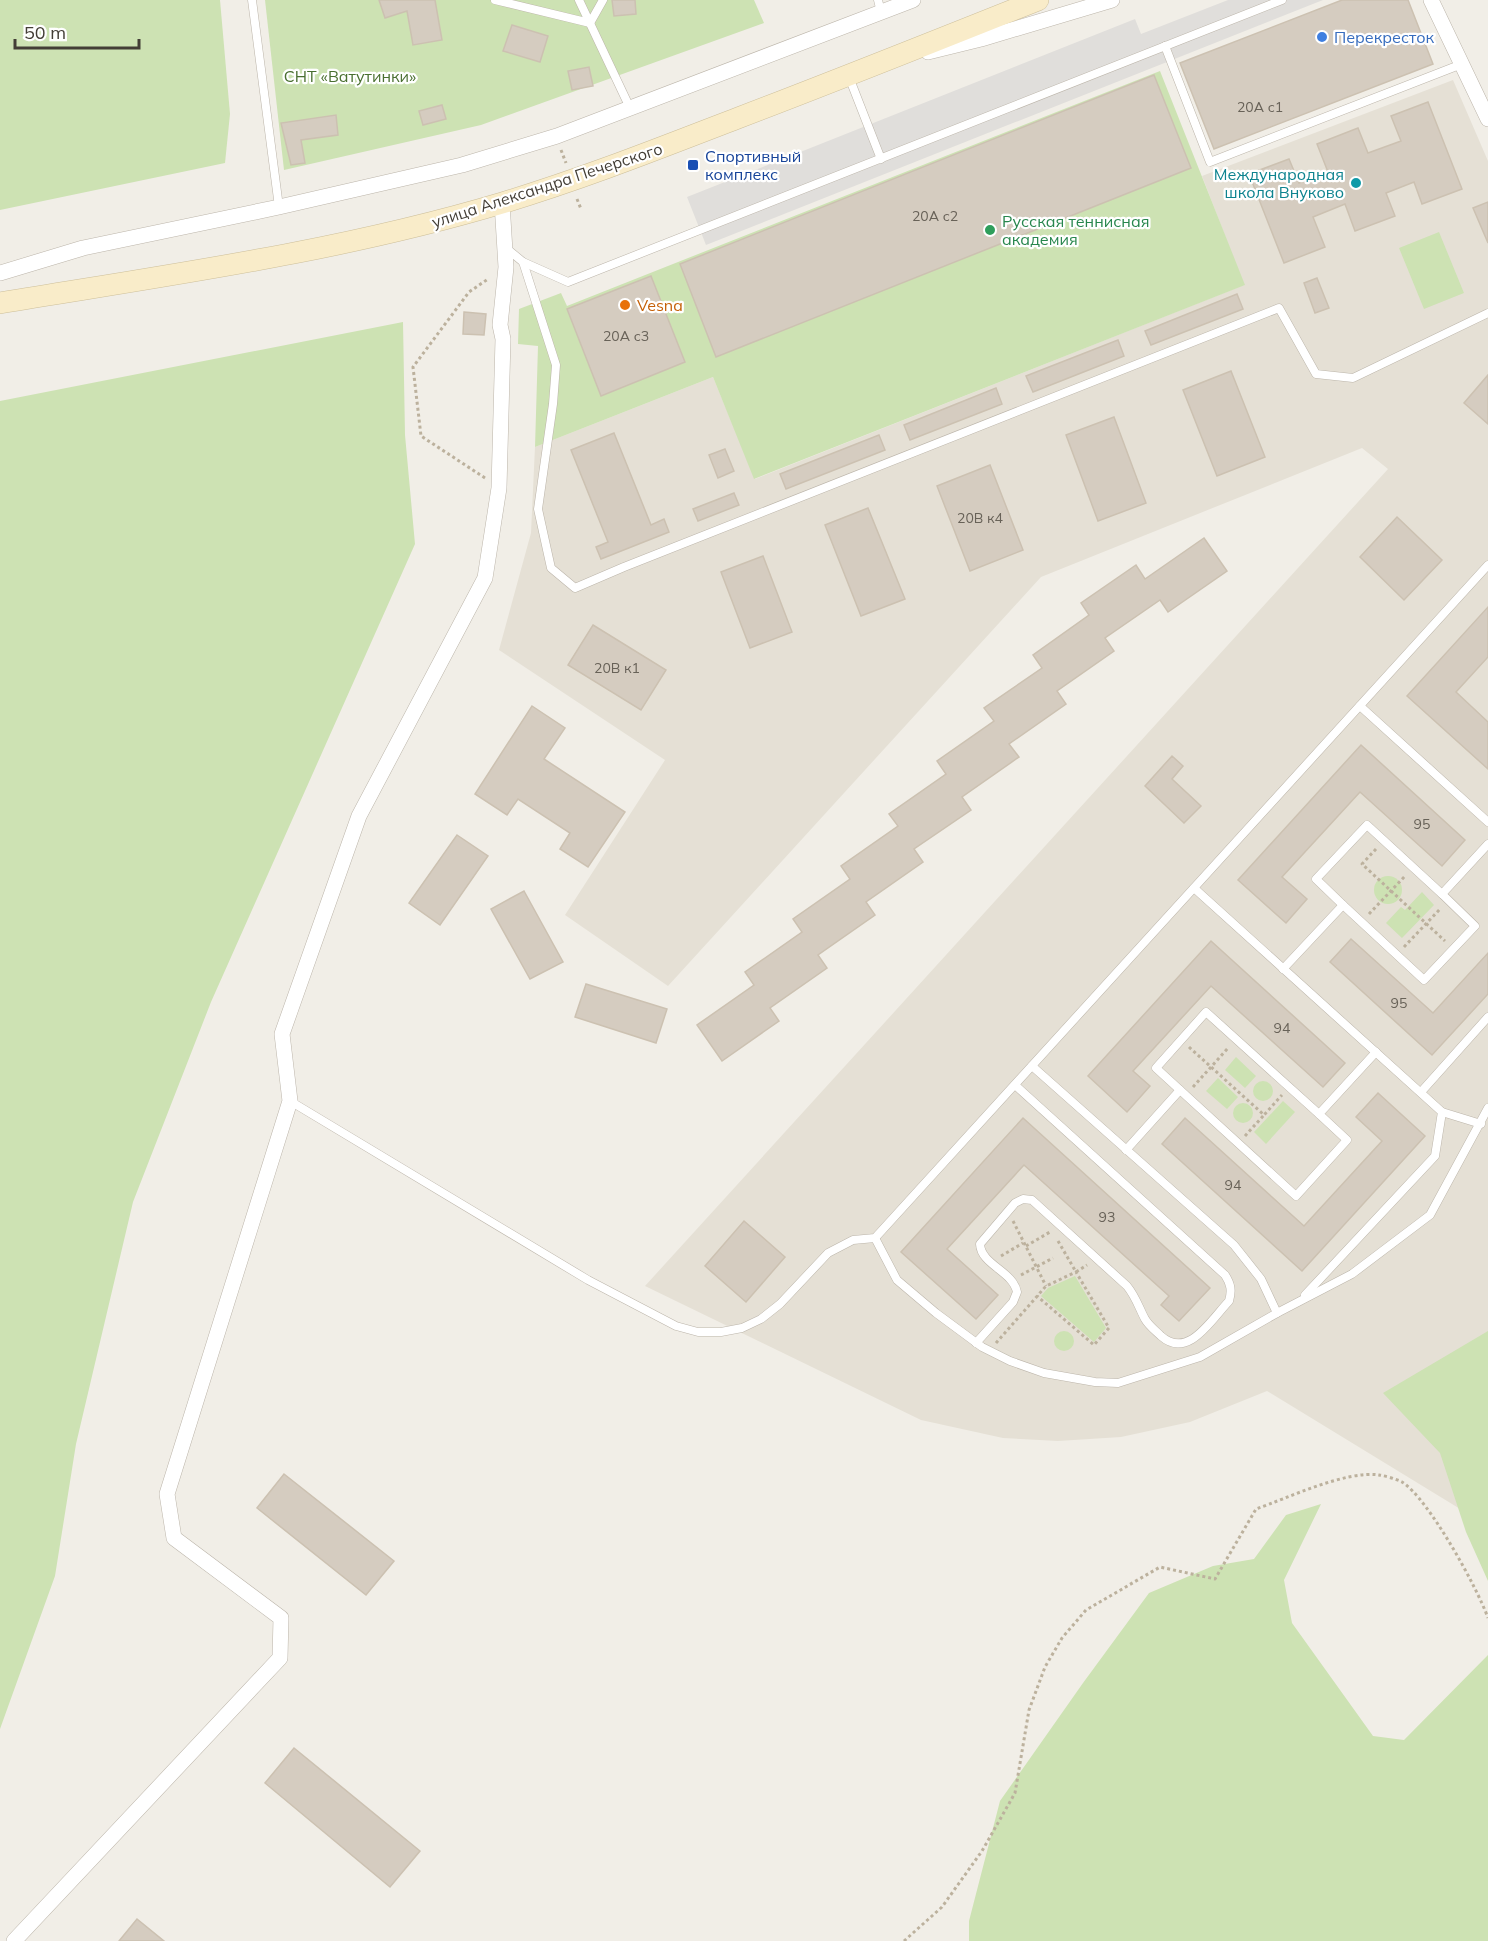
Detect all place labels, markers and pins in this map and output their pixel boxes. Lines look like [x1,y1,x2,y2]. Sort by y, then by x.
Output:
place label: Перекресток [1334,27,1435,47]
marker: Перекресток [1315,30,1329,44]
place label: Спортивный комплекс [705,146,801,184]
marker: Спортивный комплекс [686,158,700,172]
place label: Международная школа Внуково [1214,164,1344,202]
marker: Международная школа Внуково [1349,176,1363,190]
place label: Русская теннисная академия [1002,211,1149,249]
marker: Русская теннисная академия [983,223,997,237]
place label: Vesna [637,295,683,315]
marker: Vesna [618,298,632,312]

